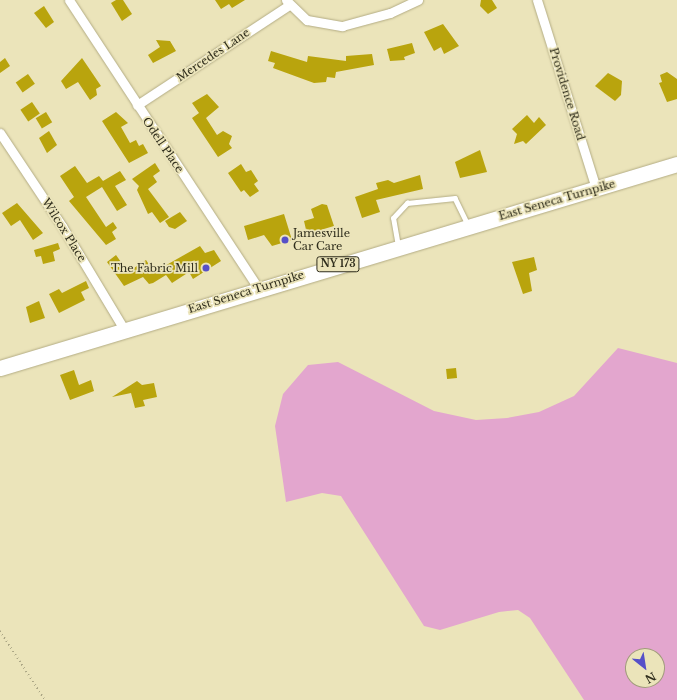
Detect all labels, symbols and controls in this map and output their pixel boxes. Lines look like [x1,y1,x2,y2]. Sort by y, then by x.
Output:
street label: Mercedes Lane [174,26,252,84]
street label: Providence Road [547,46,587,142]
street label: Odell Place [140,115,186,175]
street label: East Seneca Turnpike [497,177,617,223]
street label: Wilcox Place [39,196,89,264]
place label: Jamesville Car Care [293,227,350,253]
marker: Jamesville Car Care [280,235,290,245]
road number: NY 173 [316,256,360,272]
place label: The Fabric Mill [111,261,198,275]
marker: The Fabric Mill [201,263,211,273]
street label: East Seneca Turnpike [186,268,306,316]
north arrow [625,648,665,688]
text: N [643,669,658,686]

